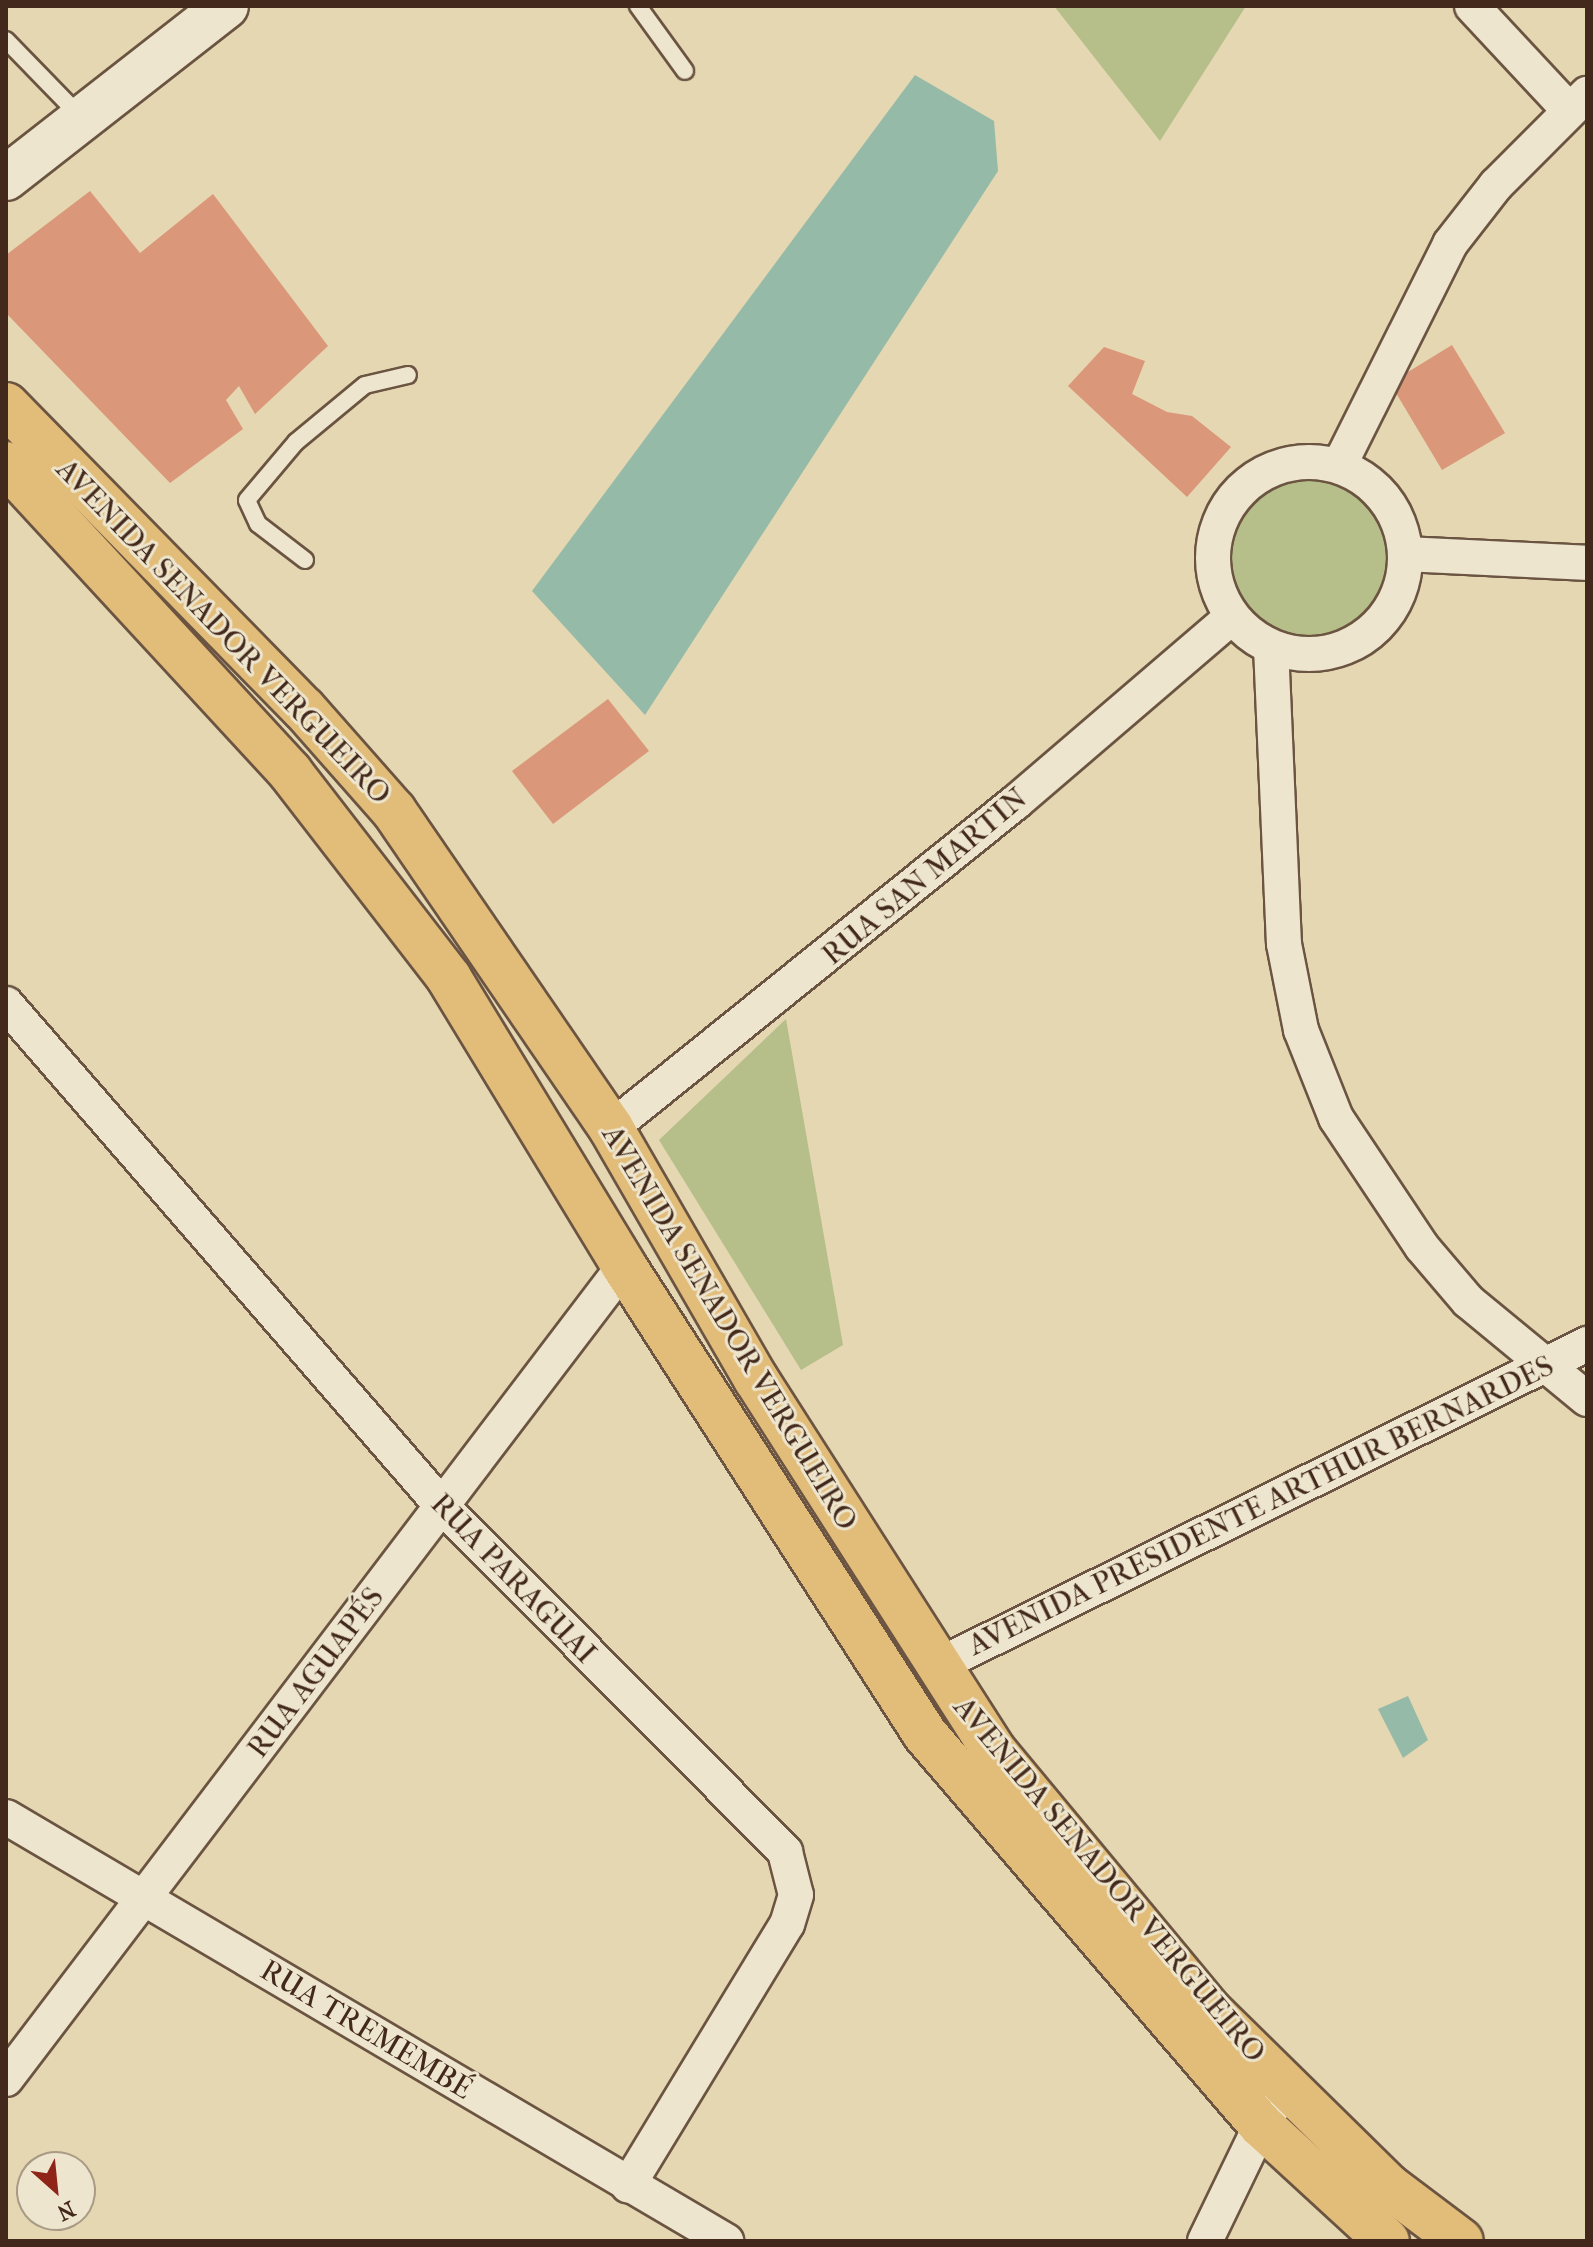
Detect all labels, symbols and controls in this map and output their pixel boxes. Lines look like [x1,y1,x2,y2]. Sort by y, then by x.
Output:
street label: AVENIDA SENADOR VERGUEIRO [48,452,398,812]
street label: RUA SAN MARTIN [815,781,1035,973]
street label: AVENIDA SENADOR VERGUEIRO [594,1119,864,1537]
street label: AVENIDA PRESIDENTE ARTHUR BERNARDES [962,1348,1560,1664]
street label: RUA PARAGUAI [423,1486,603,1672]
street label: RUA AGUAPÉS [240,1581,392,1765]
street label: AVENIDA SENADOR VERGUEIRO [945,1690,1273,2070]
street label: RUA TREMEMBÉ [253,1952,479,2108]
north arrow [16,2151,96,2231]
text: N [53,2195,79,2226]

